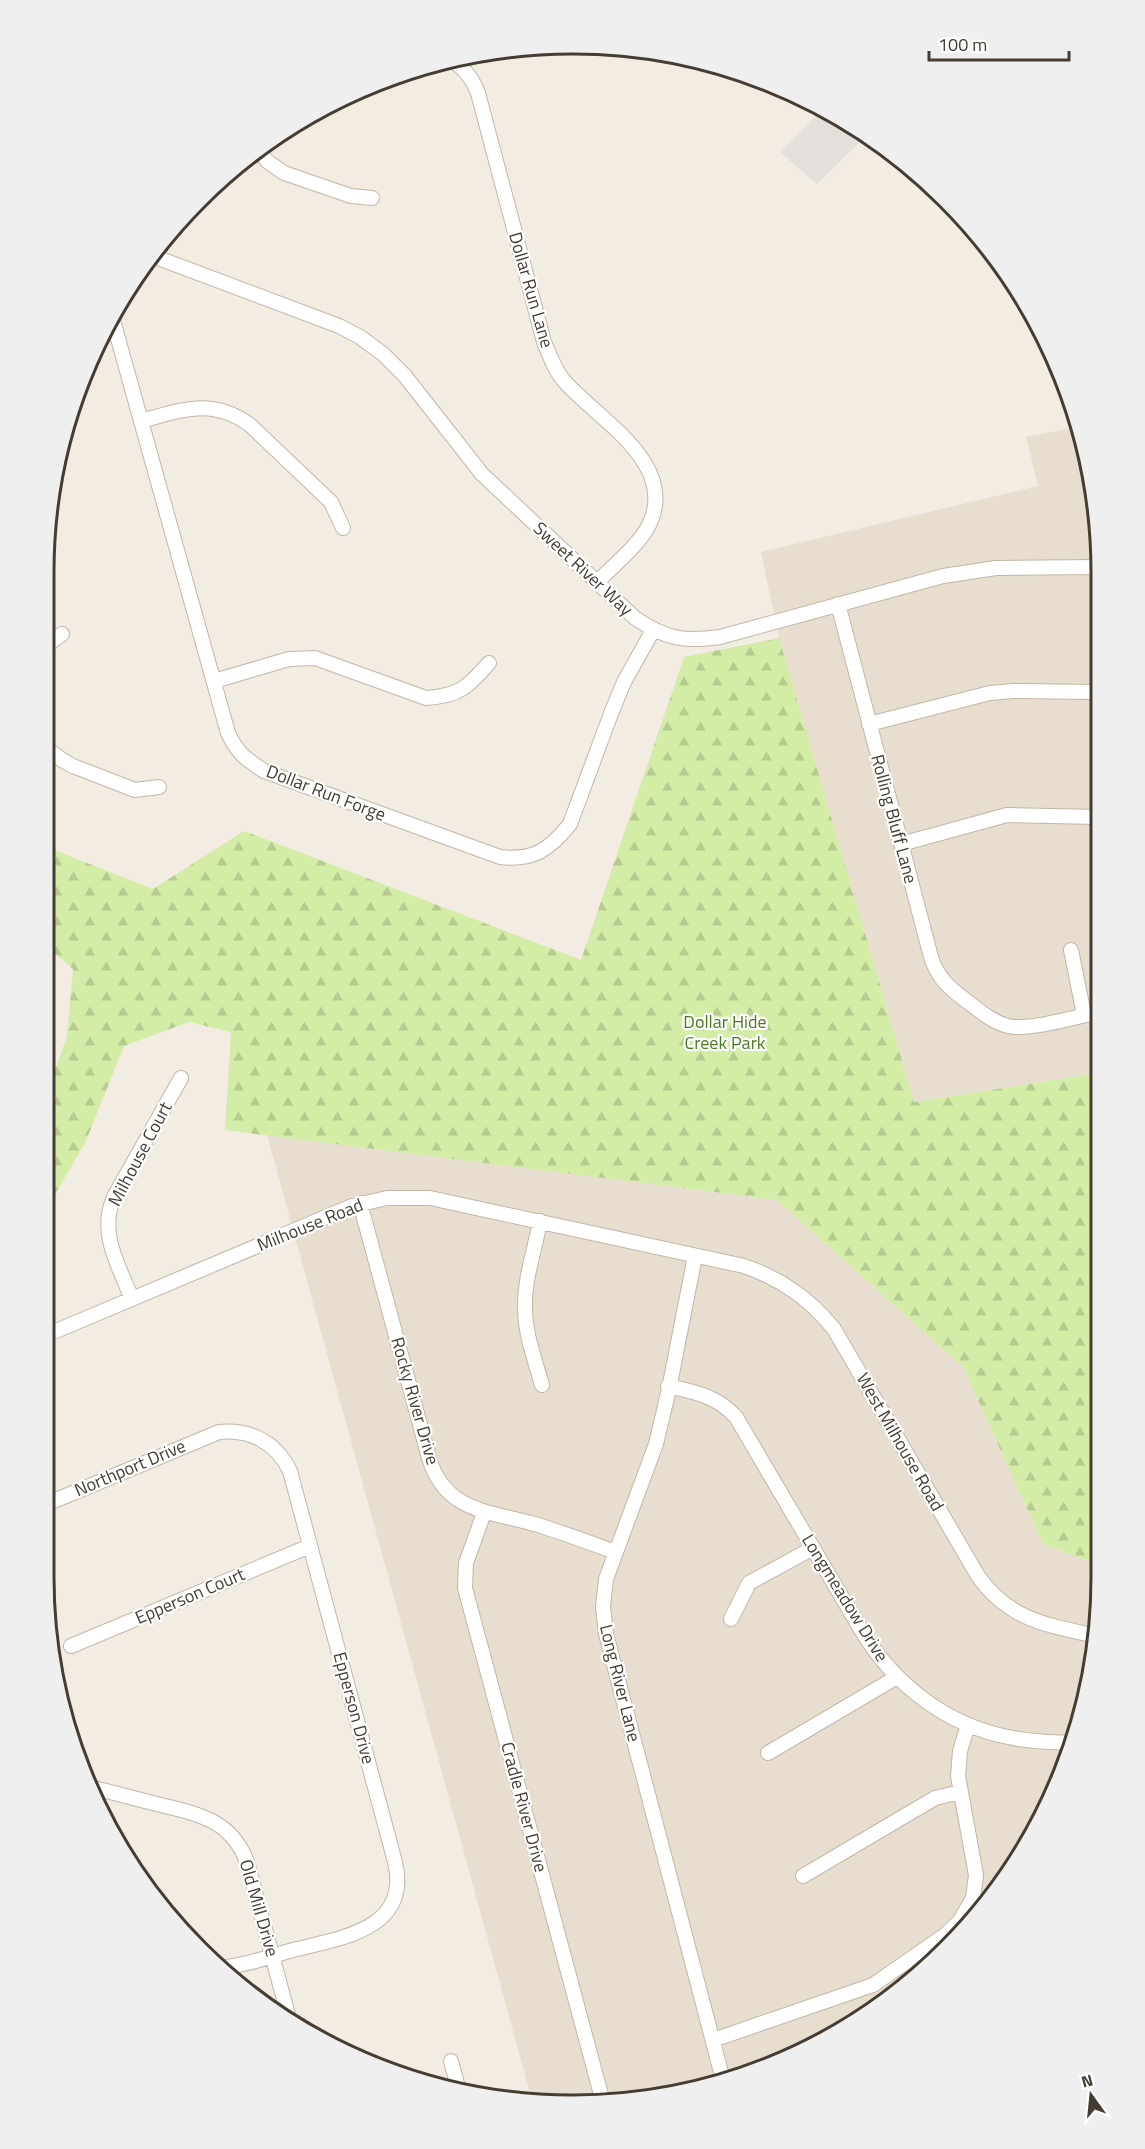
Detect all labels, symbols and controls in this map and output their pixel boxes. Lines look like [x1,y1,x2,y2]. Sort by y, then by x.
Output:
scale bar [929,24,1068,62]
text: 100 m [938,31,987,58]
street label: Dollar Run Lane [502,229,561,351]
street label: Sweet River Way [527,515,639,622]
street label: Rolling Bluff Lane [864,751,925,886]
street label: Dollar Run Forge [263,757,390,828]
park label: Dollar Hide Creek Park [683,1008,767,1056]
street label: Milhouse Court [101,1096,179,1211]
street label: Milhouse Road [253,1191,367,1258]
street label: Rocky River Drive [384,1334,447,1468]
street label: West Milhouse Road [850,1368,951,1516]
street label: Northport Drive [70,1432,190,1503]
street label: Longmeadow Drive [795,1529,896,1667]
street label: Epperson Court [131,1560,250,1631]
street label: Long River Lane [593,1621,648,1744]
street label: Epperson Drive [327,1649,382,1767]
street label: Cradle River Drive [494,1739,555,1875]
street label: Old Mill Drive [233,1856,286,1960]
north arrow [1061,2065,1121,2125]
text: N [1079,2067,1096,2094]

